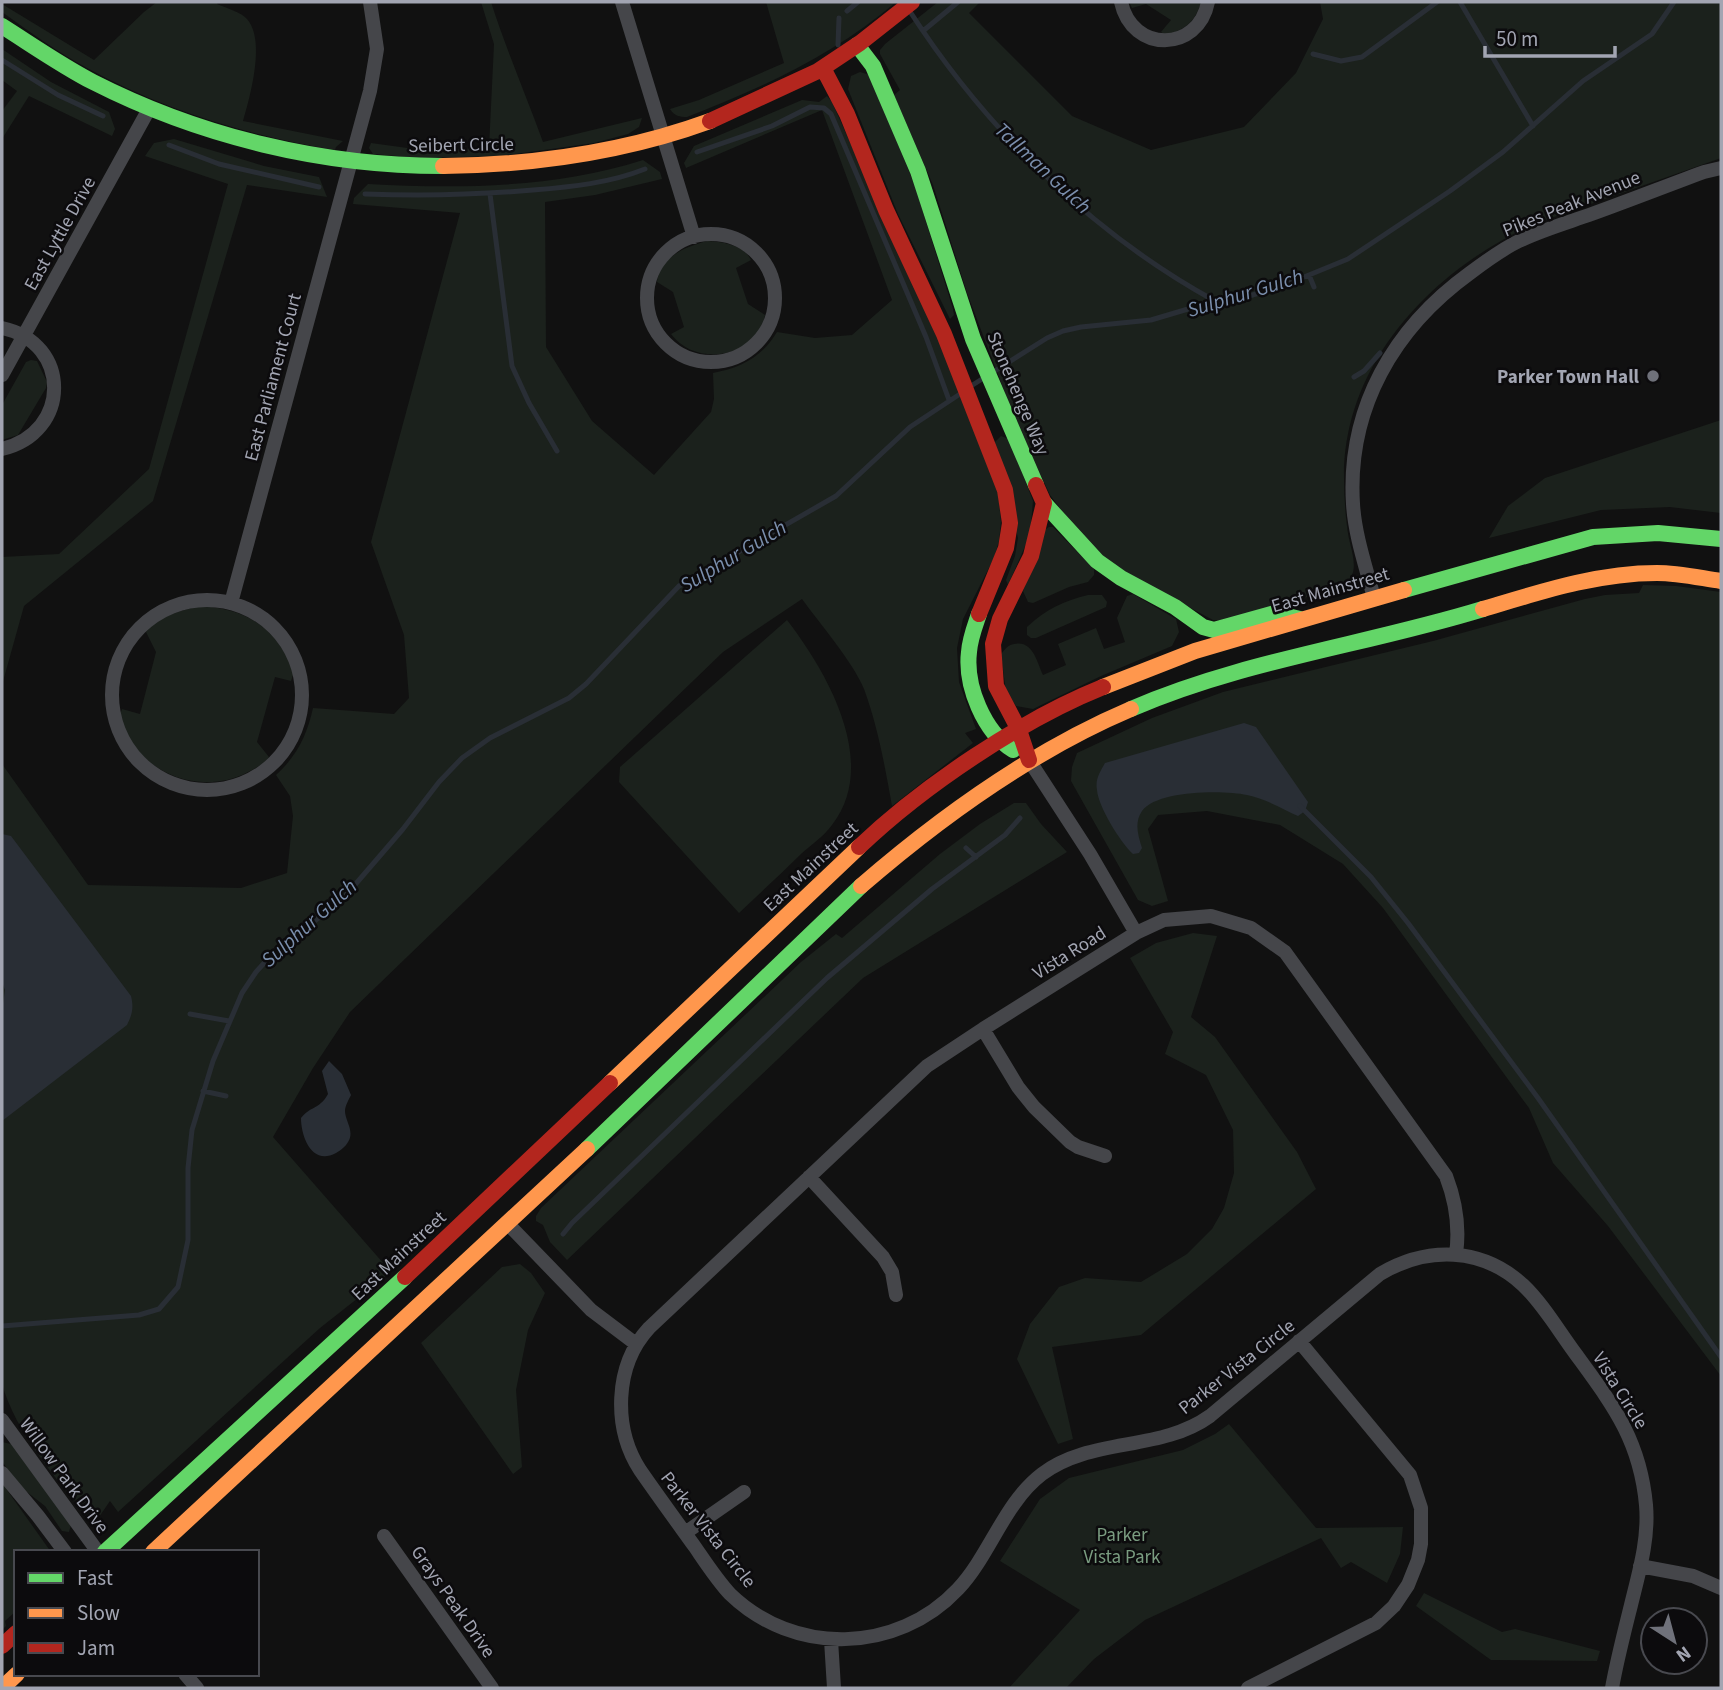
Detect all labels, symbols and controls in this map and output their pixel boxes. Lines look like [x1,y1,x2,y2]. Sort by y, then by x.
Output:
scale bar [1485,14,1614,58]
text: 50 m [1496,24,1538,54]
water label: Tallman Gulch [988,115,1098,221]
street label: Seibert Circle [408,131,514,160]
street label: Pikes Peak Avenue [1499,164,1645,244]
street label: East Lyttle Drive [18,172,103,296]
water label: Sulphur Gulch [1183,261,1307,325]
street label: East Parliament Court [238,290,309,464]
street label: Stonehenge Way [979,328,1056,460]
place label: Parker Town Hall [1497,364,1640,391]
marker: Parker Town Hall [1645,368,1661,384]
water label: Sulphur Gulch [674,512,792,600]
street label: East Mainstreet [1268,561,1393,620]
street label: East Mainstreet [757,815,865,918]
water label: Sulphur Gulch [254,872,364,974]
street label: Vista Road [1028,920,1112,987]
street label: East Mainstreet [345,1204,453,1307]
street label: Parker Vista Circle [1173,1313,1301,1421]
street label: Vista Circle [1585,1347,1654,1435]
street label: Willow Park Drive [12,1412,115,1539]
street label: Parker Vista Circle [654,1466,762,1594]
park label: Parker Vista Park [1084,1522,1161,1571]
street label: Grays Peak Drive [404,1540,502,1663]
legend [14,1550,259,1676]
text: Fast [77,1563,113,1593]
text: Slow [77,1598,120,1628]
north arrow [1639,1606,1709,1676]
text: Jam [77,1633,115,1663]
text: N [1670,1639,1696,1668]

